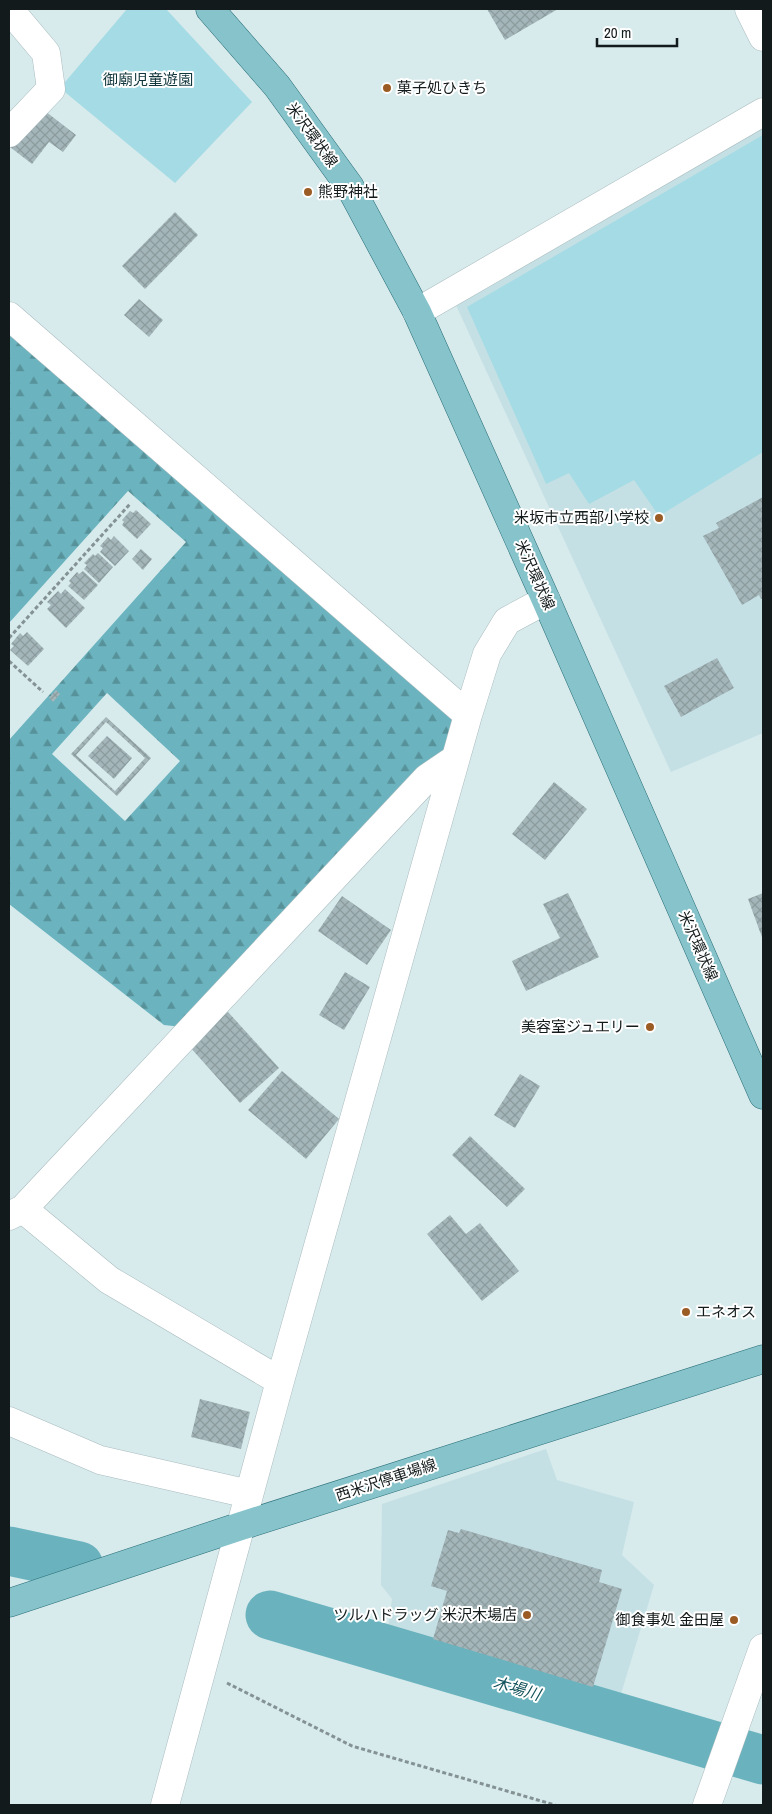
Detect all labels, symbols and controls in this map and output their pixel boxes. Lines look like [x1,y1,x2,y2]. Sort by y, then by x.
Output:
scale bar [597,15,677,47]
text: 20 m [604,22,631,43]
park label: 御廟児童遊園 [103,69,193,90]
place label: 菓子処ひきち [397,77,487,98]
marker: 菓子処ひきち [381,82,393,94]
street label: 米沢環状線 [282,98,343,171]
place label: 熊野神社 [318,181,378,202]
marker: 熊野神社 [302,186,314,198]
place label: 米坂市立西部小学校 [514,507,649,528]
marker: 米坂市立西部小学校 [653,512,665,524]
street label: 米沢環状線 [511,536,560,613]
street label: 米沢環状線 [674,907,723,984]
place label: 美容室ジュエリー [521,1016,640,1037]
marker: 美容室ジュエリー [644,1021,656,1033]
place label: エネオス [696,1301,756,1322]
marker: エネオス [680,1306,692,1318]
street label: 西米沢停車場線 [333,1453,439,1506]
place label: ツルハドラッグ 米沢木場店 [334,1604,517,1625]
marker: ツルハドラッグ 米沢木場店 [521,1609,533,1621]
place label: 御食事処 金田屋 [616,1609,724,1630]
marker: 御食事処 金田屋 [728,1614,740,1626]
water label: 木場川 [491,1671,545,1706]

